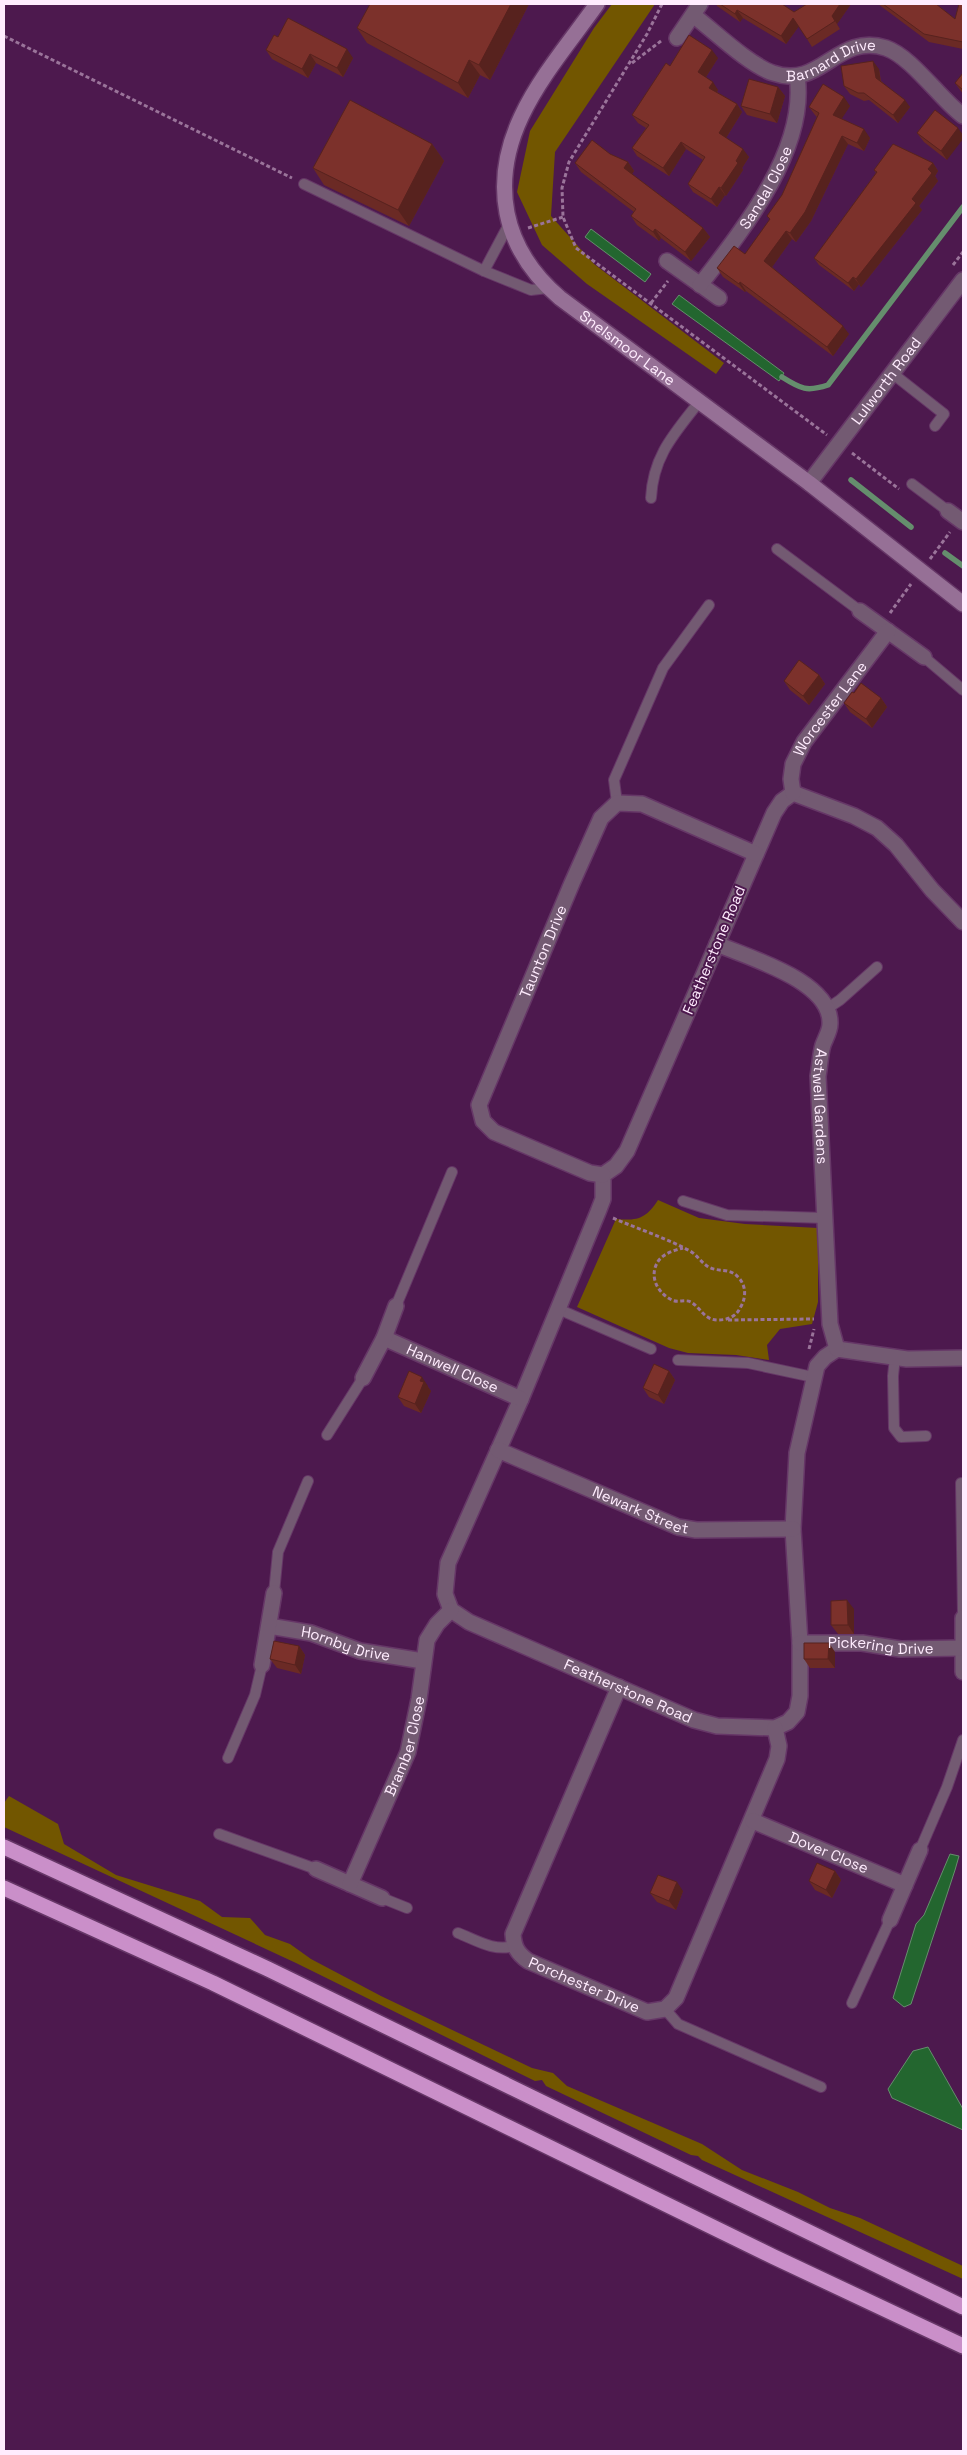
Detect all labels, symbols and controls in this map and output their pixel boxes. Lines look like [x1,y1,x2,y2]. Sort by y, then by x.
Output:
street label: Barnard Drive [786,35,876,85]
street label: Sandal Close [735,143,796,233]
street label: Snelsmoor Lane [576,306,679,390]
street label: Lulworth Road [847,333,925,428]
street label: Worcester Lane [789,657,871,759]
street label: Featherstone Road [678,883,749,1017]
street label: Taunton Drive [515,902,571,1001]
street label: Astwell Gardens [809,1047,832,1165]
street label: Hanwell Close [404,1339,502,1397]
street label: Newark Street [590,1482,690,1538]
street label: Hornby Drive [300,1622,392,1665]
street label: Pickering Drive [828,1633,934,1658]
street label: Featherstone Road [561,1655,695,1727]
street label: Bramber Close [380,1694,428,1799]
street label: Dover Close [786,1827,872,1878]
street label: Porchester Drive [526,1952,643,2017]

